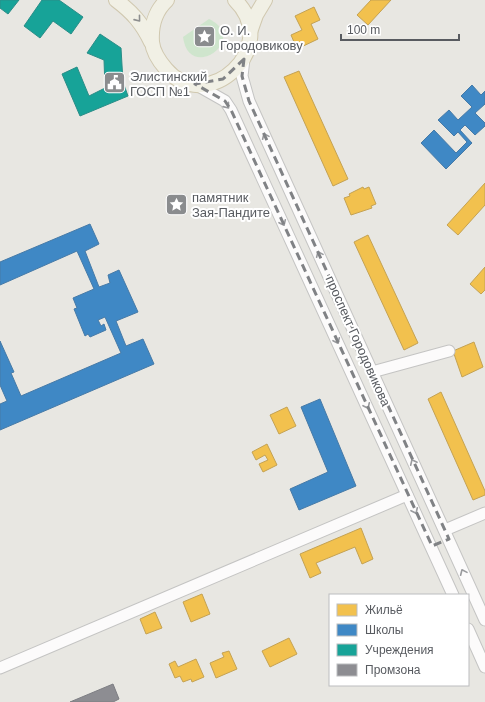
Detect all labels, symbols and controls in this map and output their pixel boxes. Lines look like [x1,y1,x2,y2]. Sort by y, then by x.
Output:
one-way arrow [133,14,140,21]
scale bar [341,16,459,42]
place label: О. И. Городовикову [220,23,303,53]
text: 100 m [347,23,380,37]
place icon: О. И. Городовикову [192,24,218,50]
place label: Элистинский ГОСП №1 [130,69,207,99]
public building icon: Элистинский ГОСП №1 [102,70,128,96]
one-way arrow [223,101,230,108]
one-way arrow [261,133,269,140]
place label: памятник Зая-Пандите [192,190,270,220]
place icon: памятник Зая-Пандите [164,191,190,217]
one-way arrow [278,219,286,226]
one-way arrow [315,251,323,258]
street label: проспект Городовикова [322,273,394,409]
one-way arrow [332,337,340,344]
one-way arrow [362,402,370,409]
one-way arrow [410,459,418,466]
one-way arrow [410,507,418,515]
one-way arrow [460,568,468,575]
legend [329,594,469,686]
text: Жильё [365,603,403,617]
text: Школы [365,623,403,637]
text: Учреждения [365,643,434,657]
text: Промзона [365,663,421,677]

